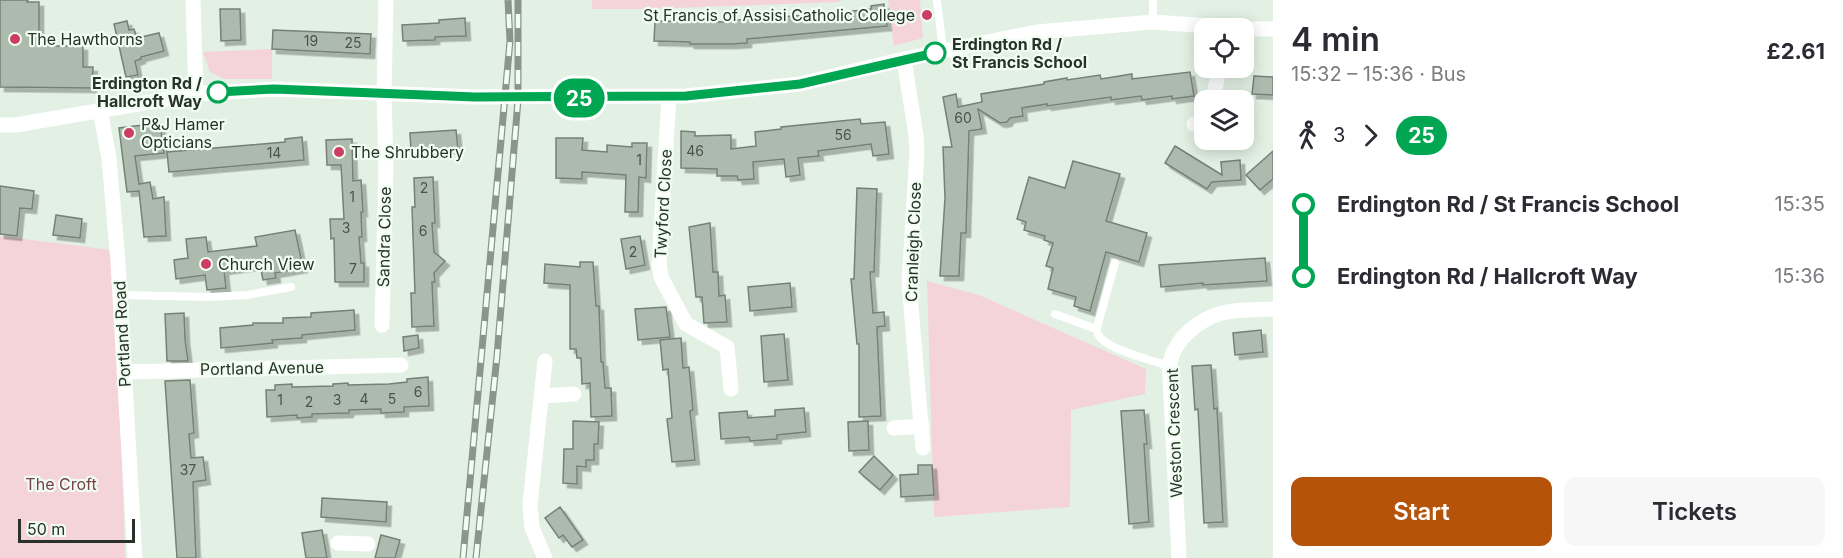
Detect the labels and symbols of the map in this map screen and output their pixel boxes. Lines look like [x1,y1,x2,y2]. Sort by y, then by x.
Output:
place label: St Francis of Assisi Catholic College [643,5,915,25]
marker: St Francis of Assisi Catholic College [920,8,934,22]
place label: The Hawthorns [27,29,143,49]
marker: The Hawthorns [8,32,22,46]
house number: 19 [304,32,318,49]
house number: 25 [344,34,362,51]
place label: Erdington Rd / St Francis School [952,34,1087,72]
marker: Erdington Rd / St Francis School [924,42,946,64]
place label: Erdington Rd / Hallcroft Way [92,73,202,111]
line badge: 25 [552,78,606,118]
marker: Erdington Rd / Hallcroft Way [207,81,229,103]
house number: 60 [954,109,972,126]
place label: P&J Hamer Opticians [141,114,225,152]
marker: P&J Hamer Opticians [122,126,136,140]
house number: 56 [834,126,852,143]
place label: The Shrubbery [351,142,464,162]
house number: 46 [686,142,704,159]
house number: 14 [267,144,281,161]
marker: The Shrubbery [332,145,346,159]
street label: Twyford Close [650,149,676,259]
house number: 1 [636,151,642,168]
house number: 2 [420,179,428,196]
street label: Cranleigh Close [901,182,925,302]
street label: Sandra Close [373,186,395,288]
house number: 1 [349,188,355,205]
house number: 3 [342,219,350,236]
house number: 6 [419,222,427,239]
house number: 2 [629,243,637,260]
place label: Church View [218,254,315,274]
marker: Church View [199,257,213,271]
house number: 7 [349,260,357,277]
street label: Portland Road [109,280,135,388]
street label: Portland Avenue [200,357,324,379]
street label: Weston Crescent [1162,368,1186,498]
house number: 6 [414,383,422,400]
house number: 4 [359,390,369,407]
house number: 5 [388,390,396,407]
house number: 1 [277,391,283,408]
house number: 3 [333,391,341,408]
house number: 2 [305,393,313,410]
house number: 37 [180,461,196,478]
park label: The Croft [25,474,97,494]
scale bar [18,516,135,544]

